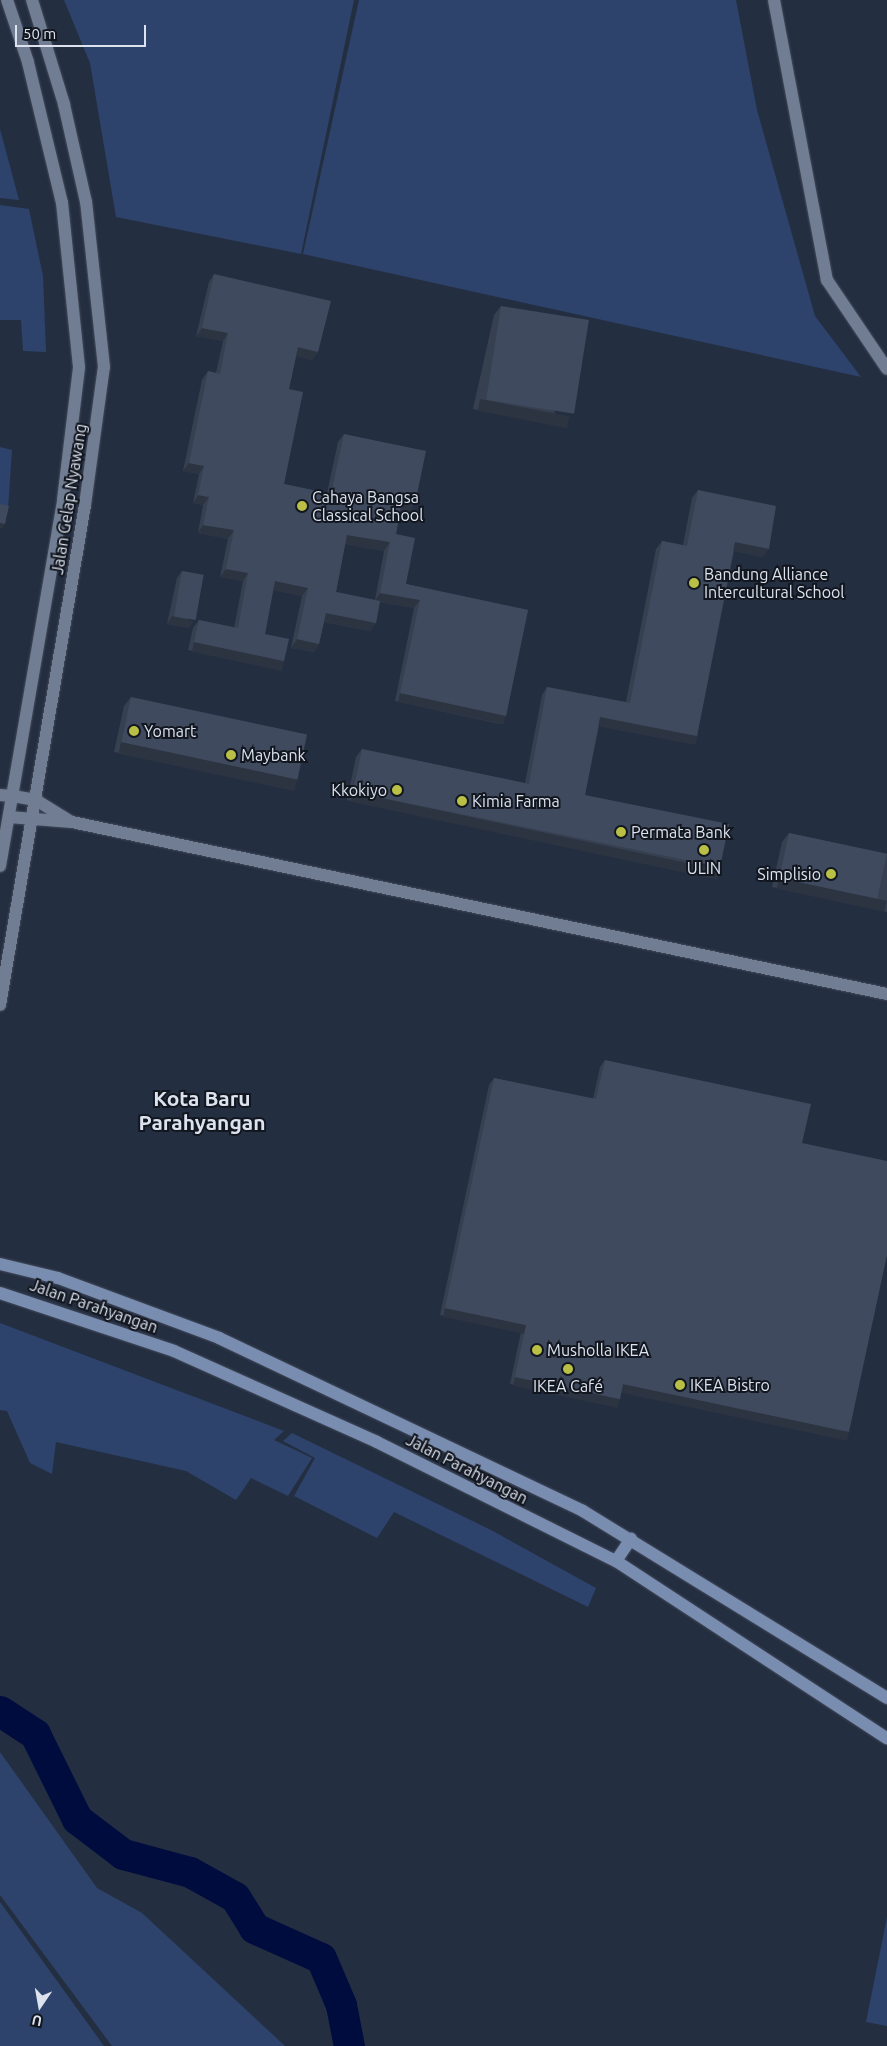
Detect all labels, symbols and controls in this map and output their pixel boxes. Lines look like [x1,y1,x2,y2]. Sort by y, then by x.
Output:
scale bar [18,15,149,47]
text: 50 m [23,25,56,42]
street label: Jalan Gelap Nyawang [48,422,90,576]
place label: Cahaya Bangsa Classical School [312,487,423,525]
marker: Cahaya Bangsa Classical School [296,500,308,512]
place label: Bandung Alliance Intercultural School [704,564,845,602]
marker: Bandung Alliance Intercultural School [688,577,700,589]
place label: Yomart [144,721,196,741]
marker: Yomart [128,725,140,737]
place label: Maybank [241,745,306,765]
marker: Maybank [225,749,237,761]
place label: Kkokiyo [331,780,387,800]
marker: Kkokiyo [391,784,403,796]
place label: Kimia Farma [472,791,560,811]
marker: Kimia Farma [456,795,468,807]
place label: Permata Bank [631,822,731,842]
marker: Permata Bank [615,826,627,838]
marker: ULIN [698,844,710,856]
place label: ULIN [687,858,721,878]
place label: Simplisio [757,864,821,884]
marker: Simplisio [825,868,837,880]
district label: Kota Baru Parahyangan [139,1085,265,1135]
street label: Jalan Parahyangan [28,1275,160,1337]
place label: Musholla IKEA [547,1340,649,1360]
marker: Musholla IKEA [531,1344,543,1356]
marker: IKEA Café [562,1363,574,1375]
place label: IKEA Bistro [690,1375,770,1395]
place label: IKEA Café [533,1376,603,1396]
marker: IKEA Bistro [674,1379,686,1391]
street label: Jalan Parahyangan [403,1430,531,1508]
north arrow [15,1981,65,2031]
text: U [30,2012,43,2030]

